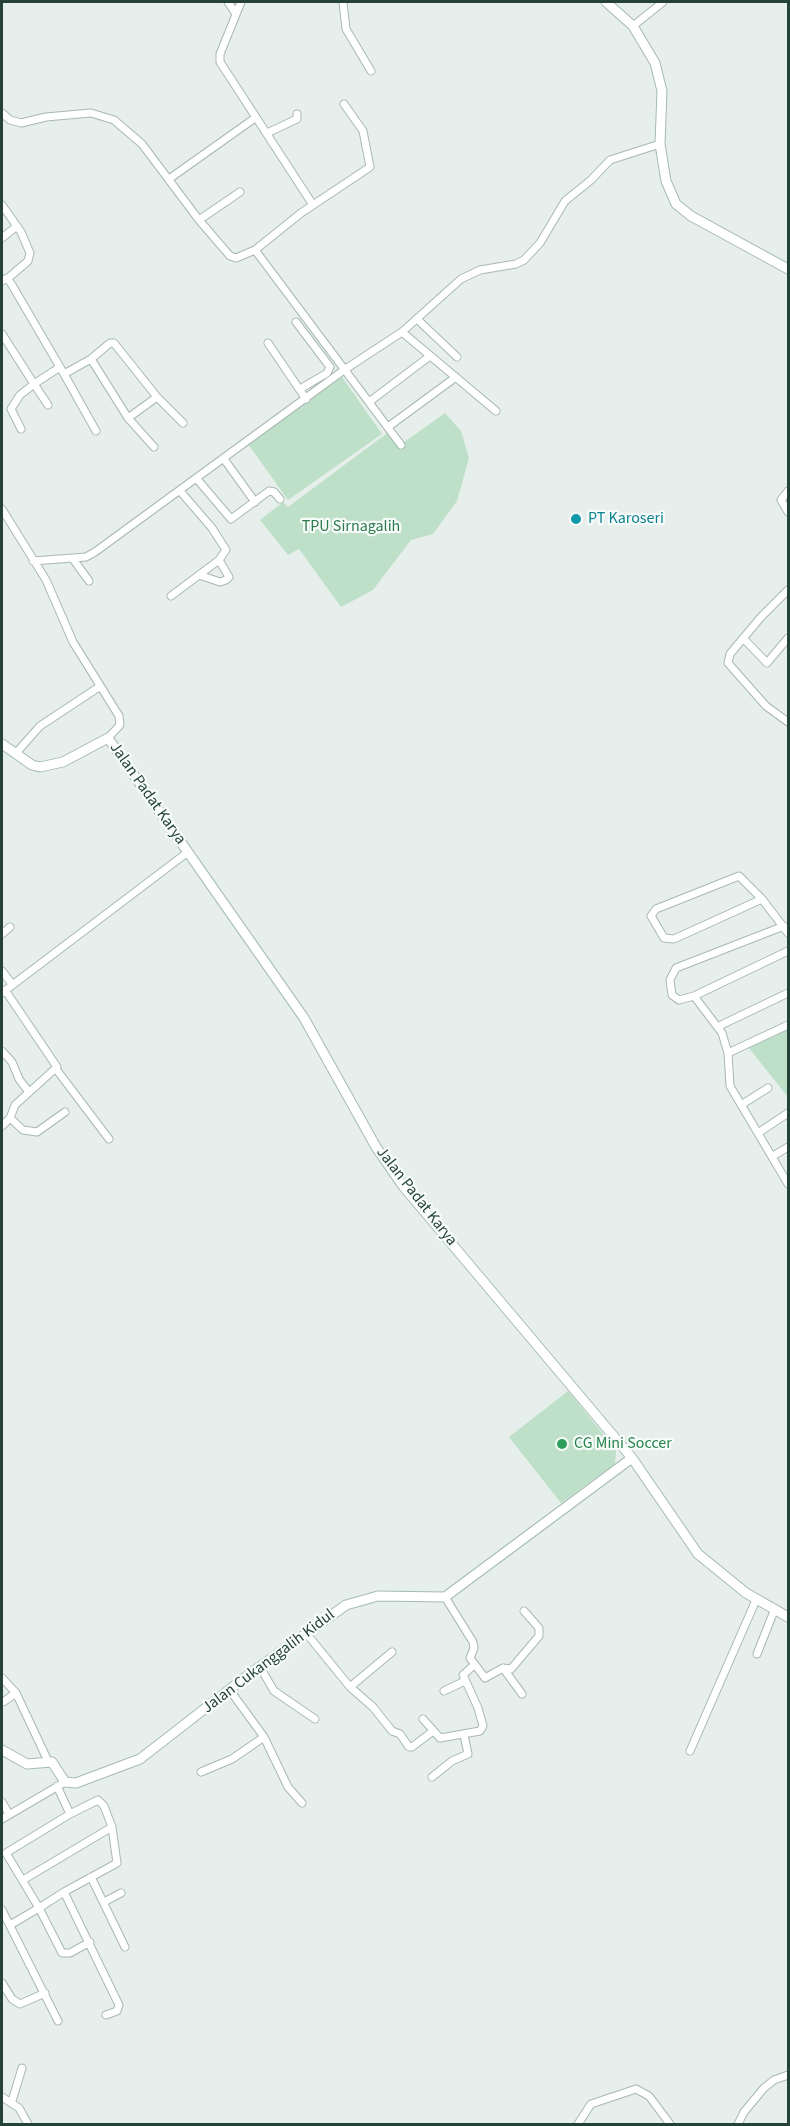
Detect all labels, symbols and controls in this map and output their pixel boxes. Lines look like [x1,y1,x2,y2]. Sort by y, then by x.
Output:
place label: PT Karoseri [588,509,664,529]
marker: PT Karoseri [569,512,583,526]
park label: TPU Sirnagalih [302,517,400,537]
street label: Jalan Padat Karya [105,739,189,849]
street label: Jalan Padat Karya [371,1144,461,1250]
place label: CG Mini Soccer [574,1434,672,1454]
marker: CG Mini Soccer [555,1437,569,1451]
street label: Jalan Cukanggalih Kidul [199,1606,339,1718]

